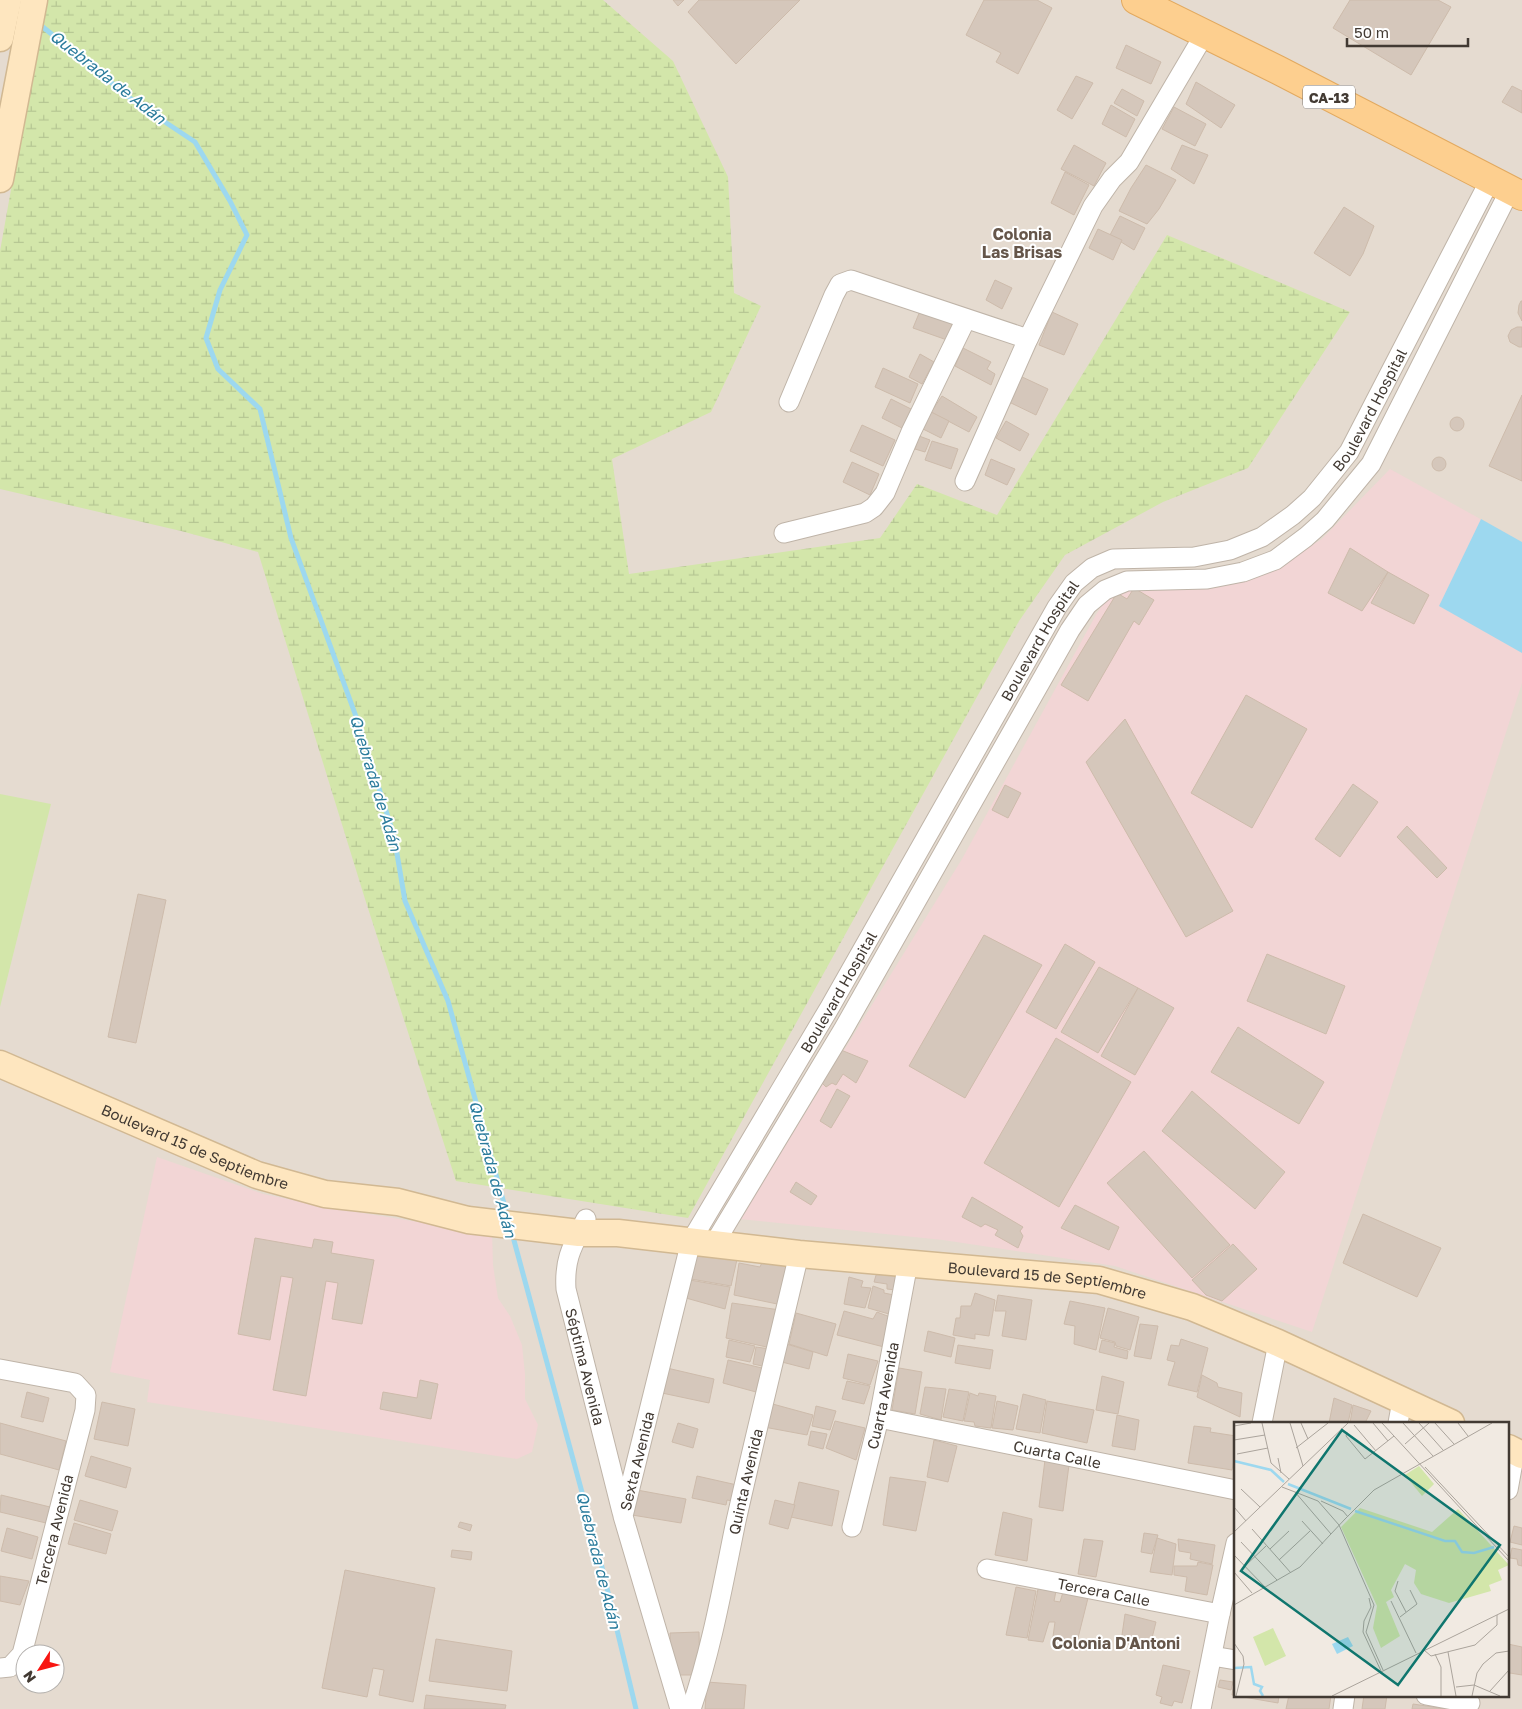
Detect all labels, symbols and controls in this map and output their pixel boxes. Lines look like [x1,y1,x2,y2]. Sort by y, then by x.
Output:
scale bar [1347,15,1468,47]
text: 50 m [1354,23,1389,41]
water label: Quebrada de Adán [46,26,171,129]
road number: CA-13 [1303,85,1355,108]
district label: Colonia Las Brisas [982,224,1062,262]
street label: Boulevard Hospital [1328,345,1410,475]
street label: Boulevard Hospital [997,576,1082,704]
water label: Quebrada de Adán [346,713,407,854]
street label: Boulevard Hospital [796,928,880,1056]
water label: Quebrada de Adán [465,1098,521,1241]
street label: Boulevard 15 de Septiembre [99,1100,291,1193]
street label: Boulevard 15 de Septiembre [947,1258,1149,1302]
street label: Séptima Avenida [562,1306,609,1427]
street label: Cuarta Avenida [863,1340,902,1451]
street label: Sexta Avenida [616,1409,658,1512]
inset map [1234,1422,1510,1696]
street label: Quinta Avenida [724,1427,766,1536]
street label: Cuarta Calle [1012,1436,1103,1472]
street label: Tercera Avenida [31,1472,77,1588]
water label: Quebrada de Adán [572,1489,626,1632]
street label: Tercera Calle [1056,1574,1152,1609]
district label: Colonia D'Antoni [1052,1633,1180,1653]
north arrow [15,1644,65,1694]
text: N [19,1668,39,1686]

